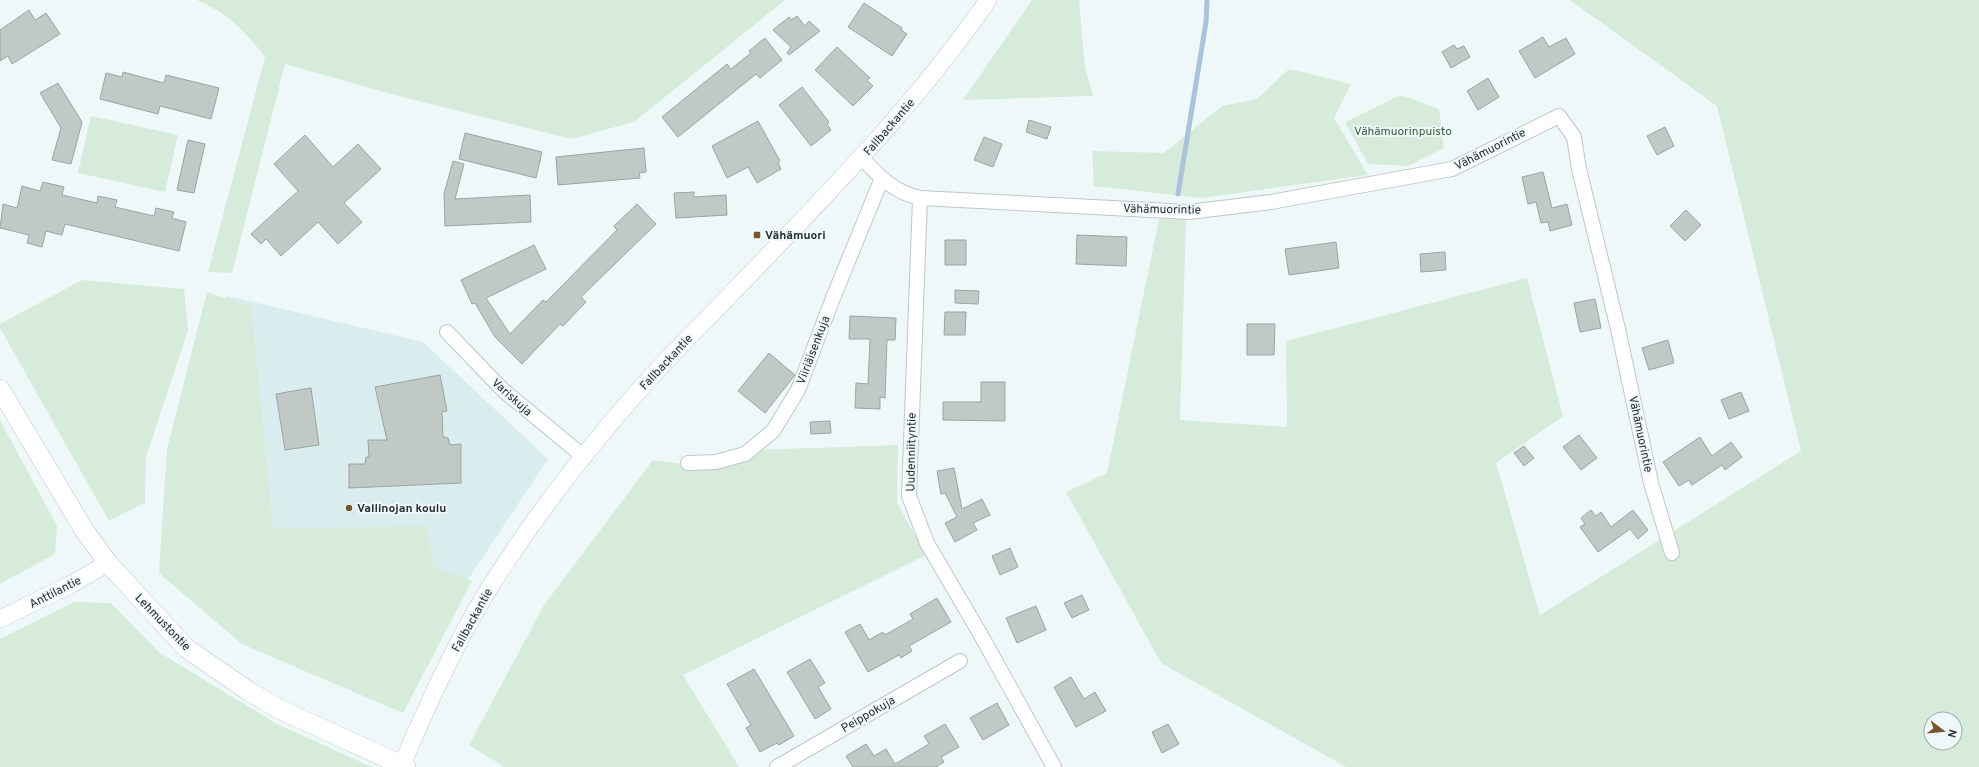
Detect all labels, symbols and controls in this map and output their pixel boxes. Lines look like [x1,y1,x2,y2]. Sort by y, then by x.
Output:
street label: Fallbackantie [861,96,919,160]
park label: Vähämuorinpuisto [1354,124,1452,140]
street label: Vähämuorintie [1452,125,1529,175]
street label: Vähämuorintie [1123,201,1201,219]
place label: Vähämuori [765,228,826,244]
marker: Vähämuori [752,230,762,240]
street label: Viiriäisenkuja [793,314,834,387]
street label: Fallbackantie [637,331,697,394]
street label: Variskuja [488,375,535,420]
street label: Vähämuorintie [1624,394,1656,474]
street label: Uudenniityntie [903,412,921,492]
place label: Vallinojan koulu [357,501,446,517]
marker: Vallinojan koulu [344,503,354,513]
street label: Anttilantie [27,573,84,613]
street label: Fallbackantie [449,586,497,655]
street label: Lehmustontie [131,591,194,655]
street label: Peippokuja [838,693,899,737]
north arrow [1923,711,1963,751]
text: N [1944,728,1959,739]

